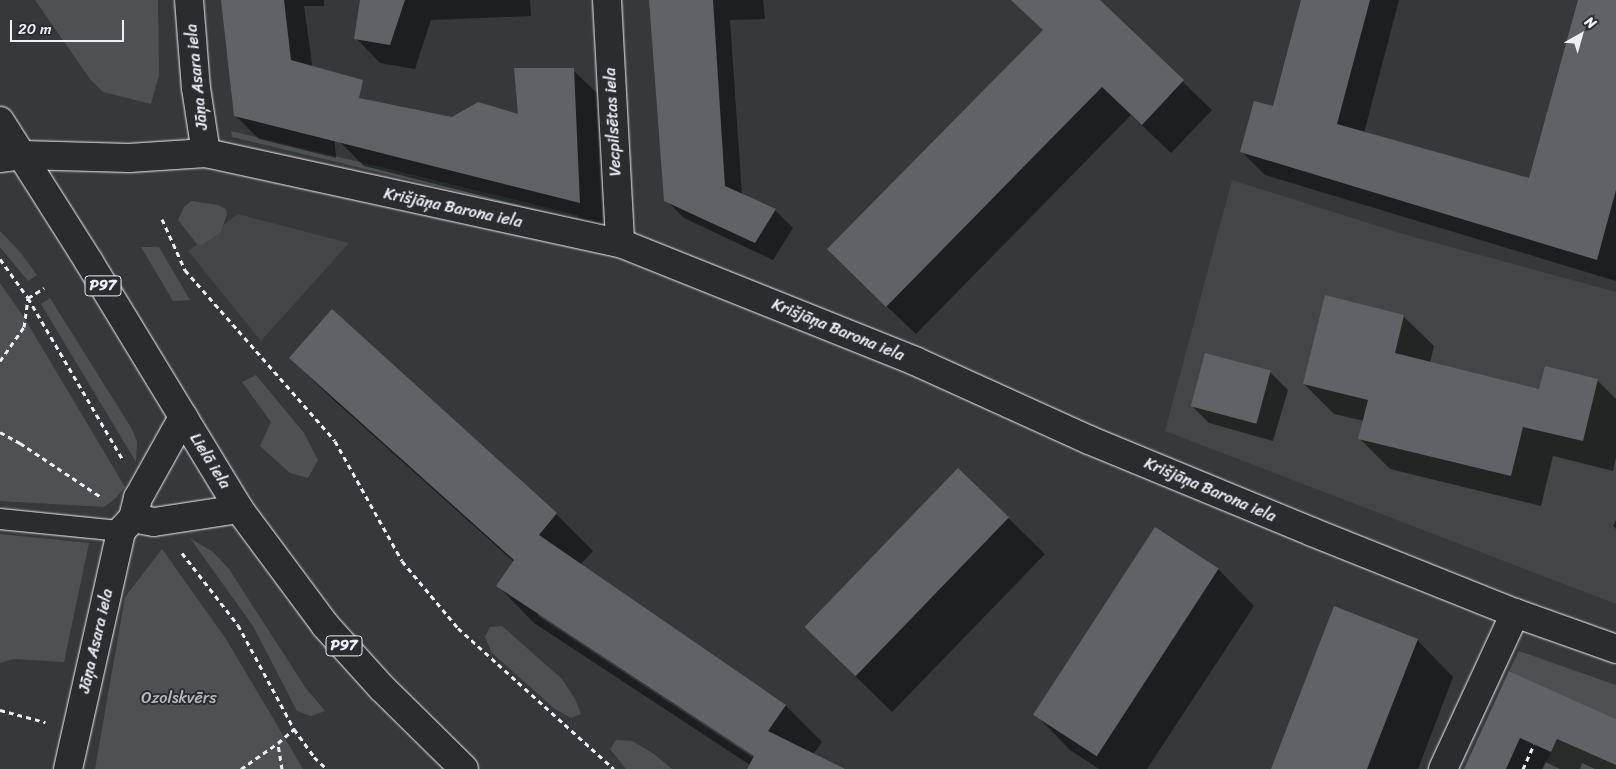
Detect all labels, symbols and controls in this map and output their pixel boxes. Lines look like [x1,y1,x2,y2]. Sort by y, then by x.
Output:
scale bar [12,10,126,42]
north arrow [1556,10,1606,60]
text: N [1579,10,1602,36]
text: 20 m [18,16,52,42]
street label: Jāņa Asara iela [182,23,212,131]
street label: Vecpilsētas iela [601,67,625,177]
street label: Krišjāņa Barona iela [382,184,524,232]
road number: P97 [84,274,122,298]
street label: Krišjāņa Barona iela [769,295,907,365]
street label: Lielā iela [185,430,235,492]
street label: Krišjāņa Barona iela [1141,454,1279,526]
street label: Jāņa Asara iela [75,587,117,695]
road number: P97 [325,634,363,658]
park label: Ozolskvērs [141,688,217,708]

